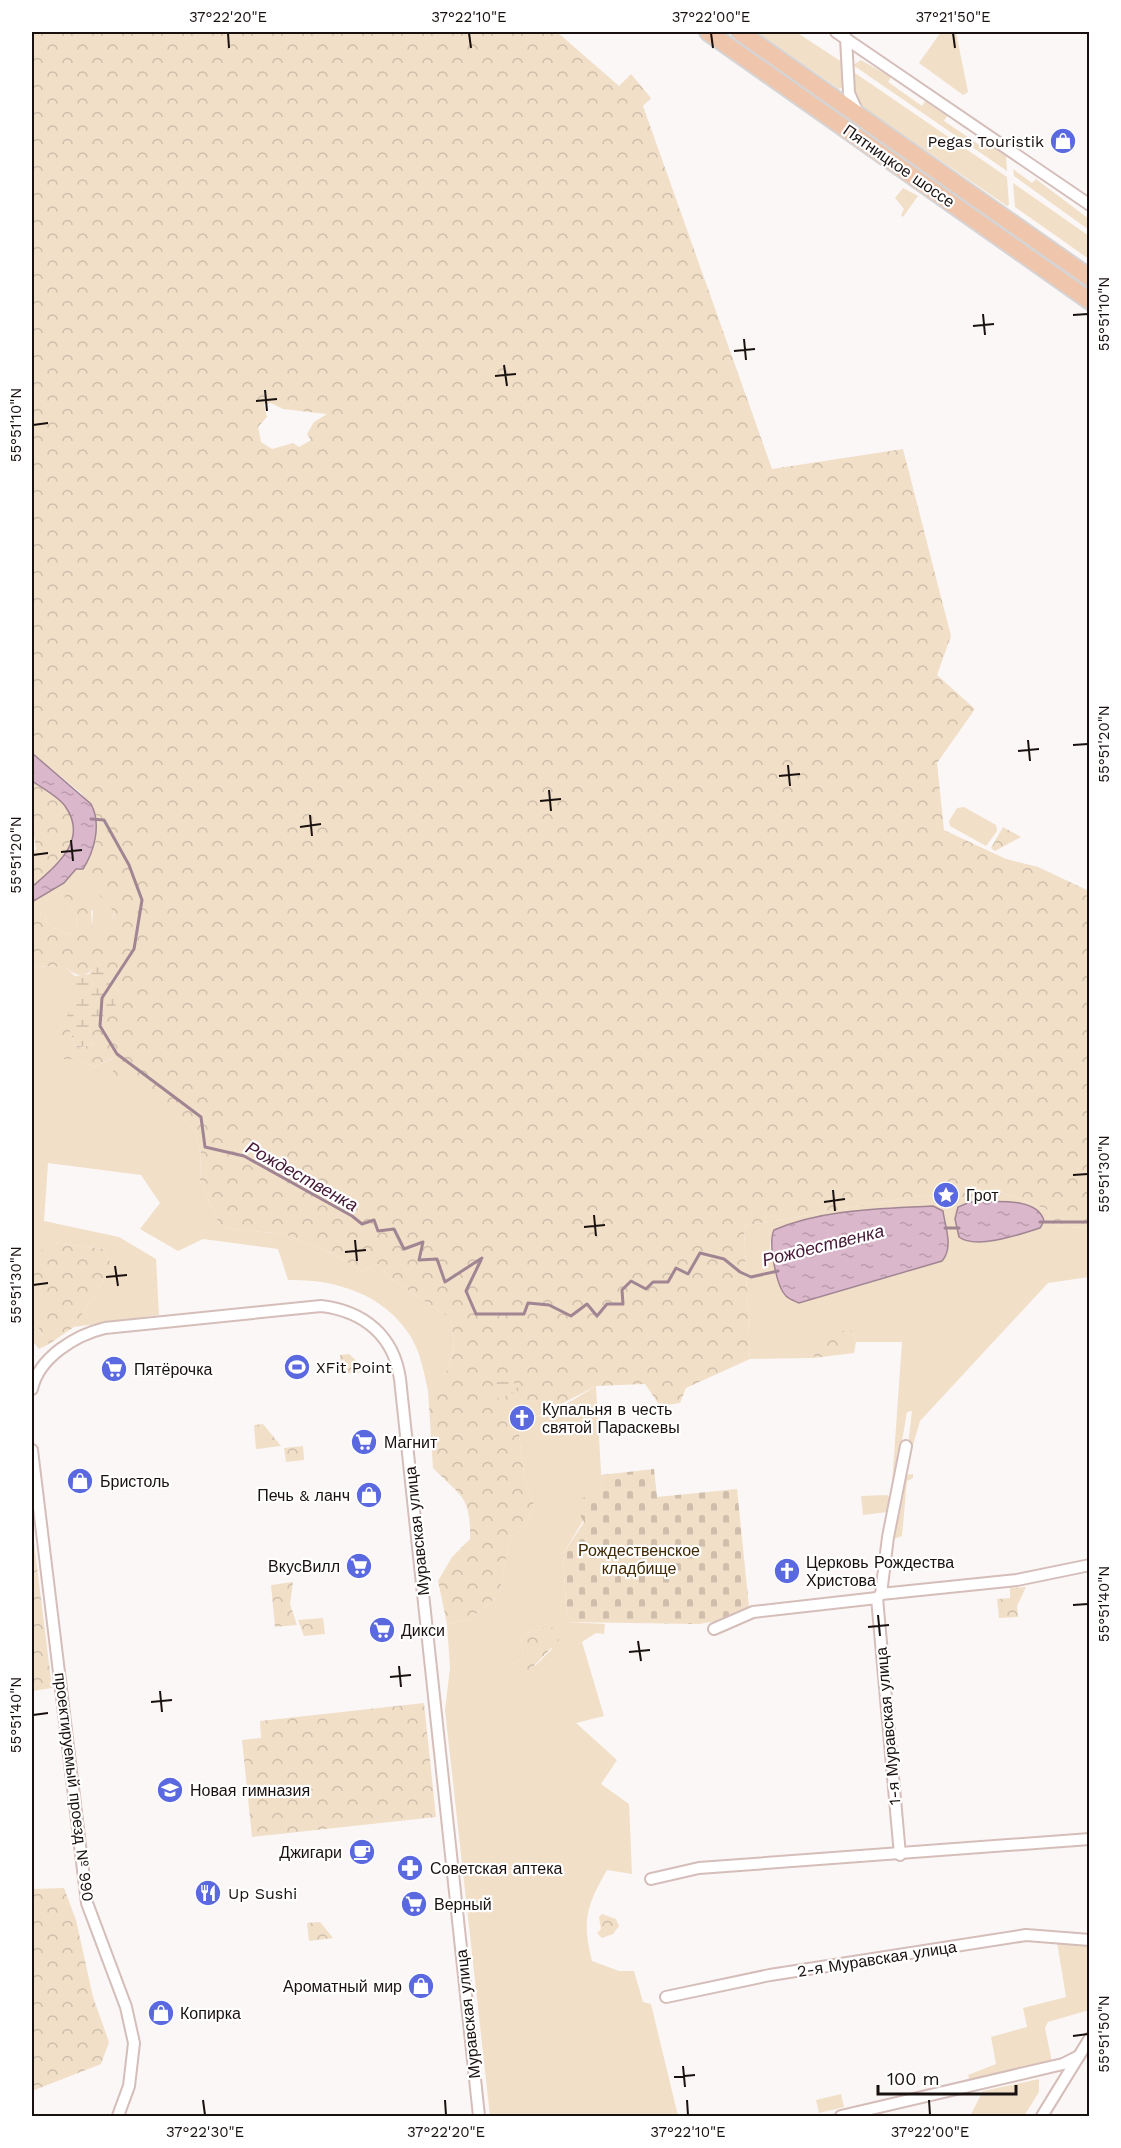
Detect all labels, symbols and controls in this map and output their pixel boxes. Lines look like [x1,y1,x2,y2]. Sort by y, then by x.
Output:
text: 37°22'20"E [189,8,267,26]
text: 37°22'10"E [431,8,507,26]
text: 37°22'00"E [672,8,750,26]
text: 37°21'50"E [915,8,991,26]
street label: Пятницкое шоссе [840,121,958,212]
shop icon: Pegas Touristik [1048,126,1078,156]
place label: Pegas Touristik [928,132,1044,151]
text: 55°51'10"N [1095,277,1113,351]
text: 55°51'10"N [7,388,25,462]
text: 55°51'20"N [1095,705,1113,783]
text: 55°51'20"N [7,816,25,894]
text: 55°51'30"N [1095,1135,1113,1213]
water label: Рождественка [242,1137,362,1215]
place icon: Грот [931,1180,961,1210]
place label: Грот [966,1186,999,1205]
water label: Рождественка [760,1220,886,1270]
text: 55°51'30"N [7,1246,25,1324]
sports icon: XFit Point [282,1352,312,1382]
supermarket icon: Пятёрочка [99,1354,129,1384]
place label: XFit Point [316,1358,392,1377]
place label: Пятёрочка [134,1360,213,1379]
place label: Купальня в честь святой Параскевы [542,1400,680,1437]
church icon: Купальня в честь святой Параскевы [507,1403,537,1433]
supermarket icon: Магнит [349,1427,379,1457]
place label: Магнит [384,1433,438,1452]
street label: Муравская улица [401,1465,433,1597]
shop icon: Бристоль [65,1466,95,1496]
place label: Бристоль [100,1472,170,1491]
shop icon: Печь & ланч [354,1480,384,1510]
place label: Печь & ланч [257,1486,350,1505]
park label: Рождественское кладбище [578,1541,700,1578]
supermarket icon: ВкусВилл [344,1551,374,1581]
place label: Церковь Рождества Христова [806,1553,954,1590]
church icon: Церковь Рождества Христова [772,1556,802,1586]
place label: ВкусВилл [268,1557,340,1576]
text: 55°51'40"N [1095,1566,1113,1642]
supermarket icon: Дикси [367,1615,397,1645]
place label: Дикси [401,1621,445,1640]
street label: 1-я Муравская улица [872,1646,904,1806]
street label: проектируемый проезд № 990 [51,1671,97,1903]
text: 55°51'40"N [7,1677,25,1753]
school or university icon: Новая гимназия [155,1775,185,1805]
place label: Новая гимназия [190,1781,310,1800]
cafe icon: Джигари [347,1837,377,1867]
place label: Джигари [279,1843,342,1862]
pharmacy icon: Советская аптека [395,1853,425,1883]
place label: Советская аптека [430,1859,563,1878]
restaurant icon: Up Sushi [193,1878,223,1908]
place label: Up Sushi [228,1884,297,1903]
supermarket icon: Верный [399,1889,429,1919]
place label: Верный [434,1895,492,1914]
street label: 2-я Муравская улица [796,1937,958,1981]
street label: Муравская улица [452,1948,484,2080]
shop icon: Ароматный мир [406,1971,436,2001]
place label: Ароматный мир [283,1977,402,1996]
text: 55°51'50"N [1095,1995,1113,2073]
shop icon: Копирка [146,1998,176,2028]
place label: Копирка [180,2004,241,2023]
scale bar [878,2058,1016,2096]
text: 100 m [887,2068,940,2089]
text: 37°22'30"E [166,2123,244,2141]
text: 37°22'20"E [407,2123,485,2141]
text: 37°22'10"E [650,2123,726,2141]
text: 37°22'00"E [891,2123,969,2141]

